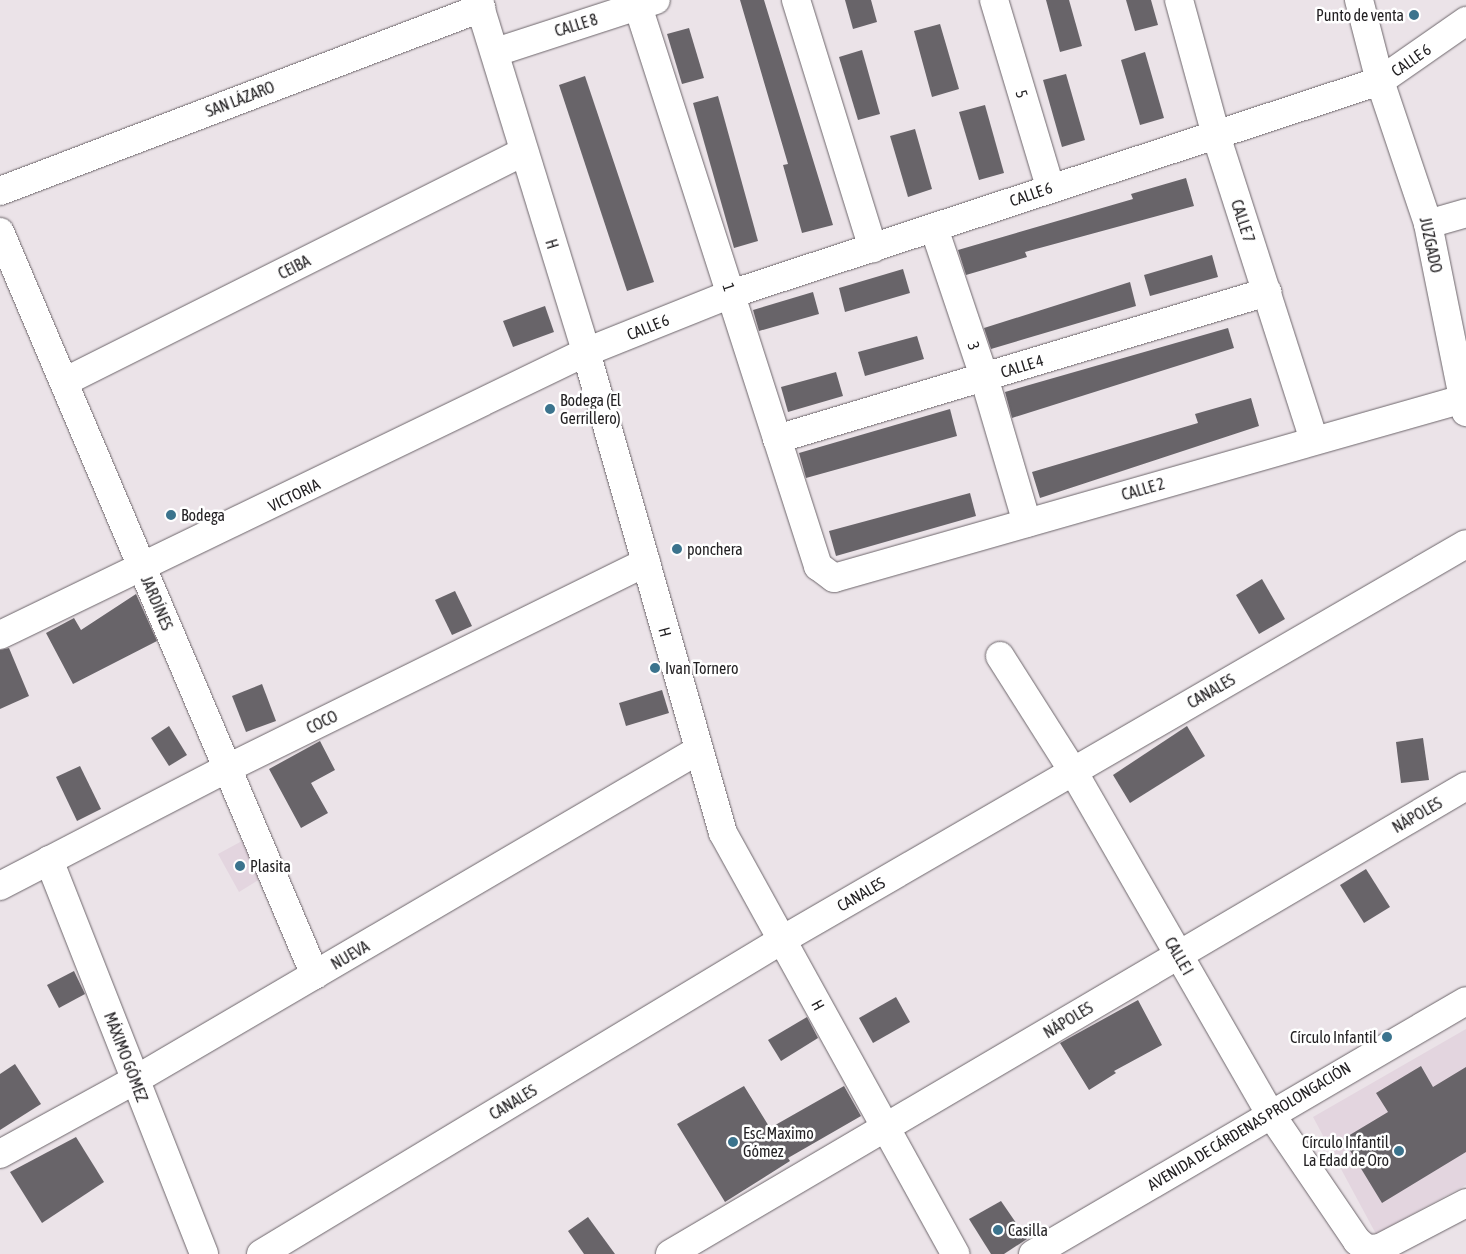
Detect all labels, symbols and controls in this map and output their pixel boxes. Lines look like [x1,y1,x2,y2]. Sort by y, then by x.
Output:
place label: Punto de venta [1316,5,1404,25]
street label: CALLE 8 [552,9,600,41]
marker: Punto de venta [1408,9,1420,21]
street label: CALLE 6 [1387,40,1435,80]
street label: SAN LÁZARO [203,77,277,121]
street label: 5 [1012,88,1032,100]
street label: CALLE 6 [1007,178,1055,210]
street label: CALLE 7 [1227,197,1259,245]
street label: JUZGADO [1416,215,1446,275]
street label: H [541,237,563,251]
street label: CEIBA [275,251,313,283]
street label: 1 [719,280,739,294]
street label: CALLE 6 [624,310,672,344]
street label: 3 [964,339,984,353]
street label: CALLE 4 [998,350,1046,382]
place label: Bodega (El Gerrillero) [560,390,621,428]
marker: Bodega (El Gerrillero) [544,403,556,415]
street label: VICTORIA [265,474,323,516]
street label: CALLE 2 [1119,474,1167,504]
place label: Bodega [181,505,225,525]
marker: Bodega [165,509,177,521]
place label: ponchera [687,539,743,559]
marker: ponchera [671,543,683,555]
street label: JARDÍNES [137,573,177,633]
street label: H [655,625,675,639]
place label: Ivan Tornero [665,658,738,678]
marker: Ivan Tornero [649,662,661,674]
street label: CANALES [1184,670,1238,712]
street label: COCO [303,706,341,738]
street label: NÁPOLES [1389,793,1445,837]
place label: Plasita [250,856,291,876]
marker: Plasita [234,860,246,872]
street label: CANALES [834,873,888,915]
street label: CALLE I [1161,934,1197,978]
street label: NUEVA [327,936,373,974]
street label: H [807,996,829,1014]
street label: NÁPOLES [1040,998,1096,1042]
street label: MÁXIMO GÓMEZ [100,1009,152,1105]
place label: Círculo Infantil [1290,1027,1377,1047]
marker: Círculo Infantil [1381,1031,1393,1043]
street label: AVENIDA DE CÁRDENAS PROLONGACIÓN [1144,1058,1354,1194]
street label: CANALES [486,1080,540,1124]
place label: Esc. Maximo Gómez [743,1123,814,1161]
place label: Círculo Infantil La Edad de Oro [1302,1132,1389,1170]
marker: Esc. Maximo Gómez [727,1136,739,1148]
marker: Círculo Infantil La Edad de Oro [1393,1145,1405,1157]
place label: Casilla [1008,1220,1048,1240]
marker: Casilla [992,1224,1004,1236]

